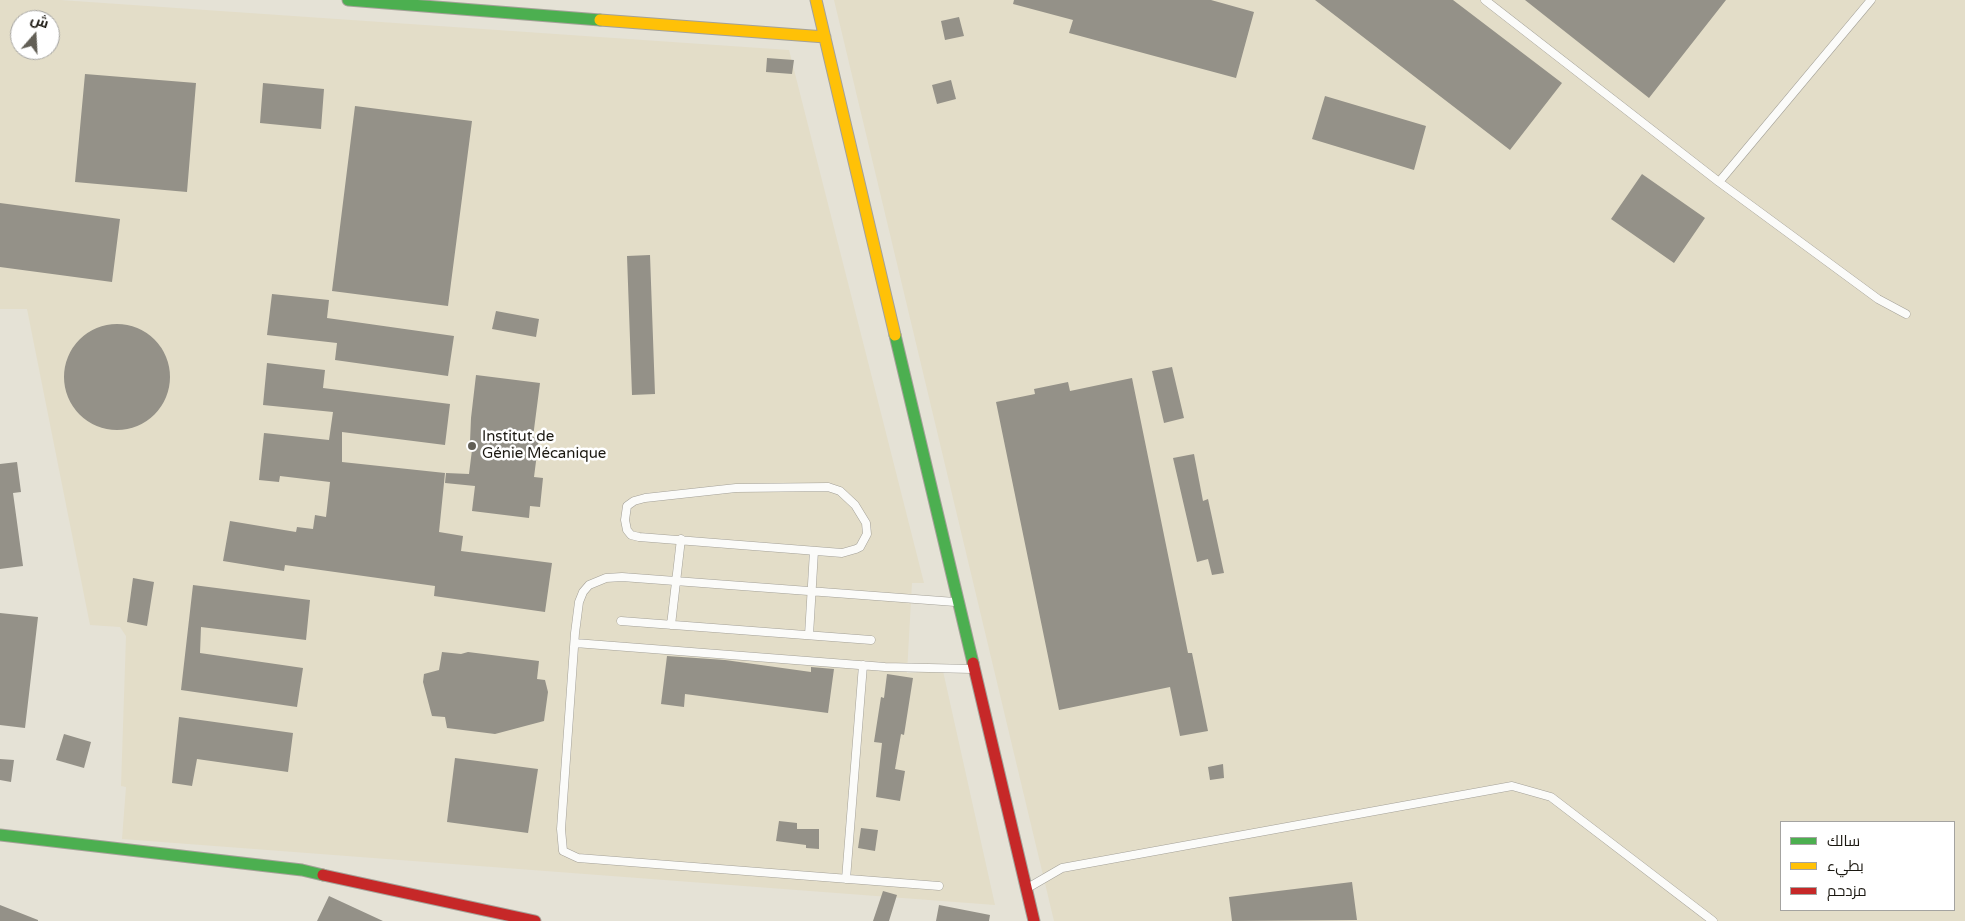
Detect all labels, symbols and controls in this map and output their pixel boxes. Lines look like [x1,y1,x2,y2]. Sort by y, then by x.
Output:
north arrow [10,10,60,60]
text: ش [28,10,51,32]
place label: Institut de Génie Mécanique [482,428,606,463]
marker: Institut de Génie Mécanique [466,440,478,452]
legend [1780,821,1955,911]
text: سالك [1827,832,1860,850]
text: بطيء [1827,857,1864,875]
text: مزدحم [1827,882,1867,900]

